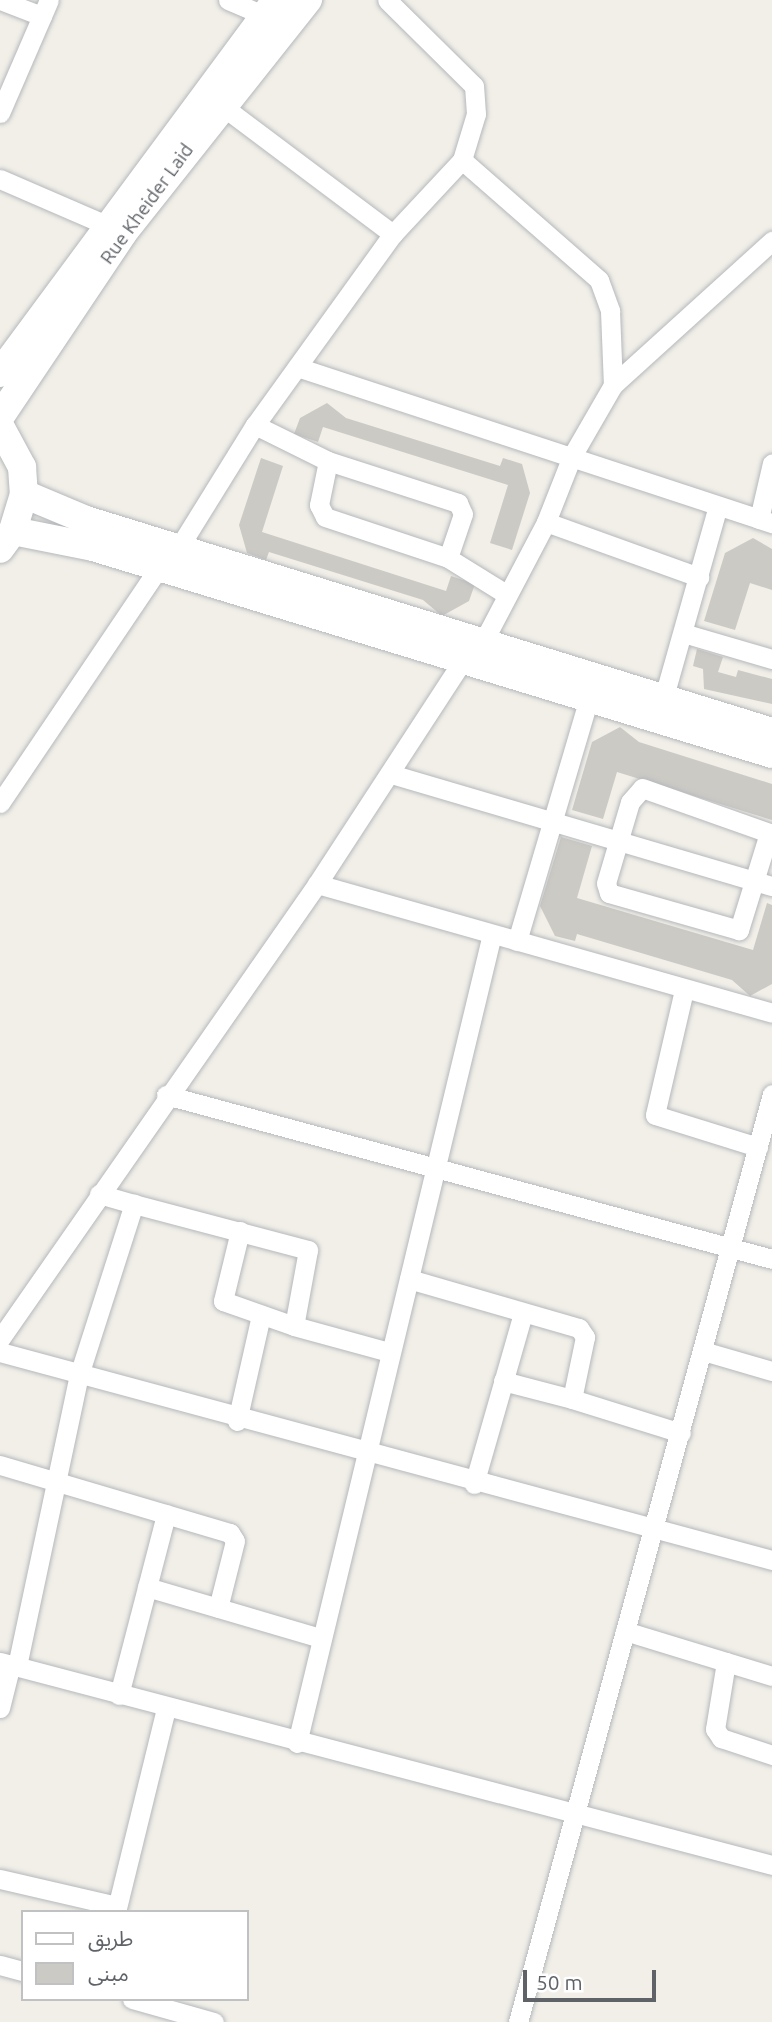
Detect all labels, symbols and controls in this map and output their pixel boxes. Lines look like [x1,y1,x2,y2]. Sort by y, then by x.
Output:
street label: Rue Kheider Laid [96,139,198,269]
legend [21,1910,248,2001]
text: طريق [88,1926,133,1950]
scale bar [527,1955,660,1999]
text: مبنى [88,1961,129,1985]
text: 50 m [536,1970,583,1994]

